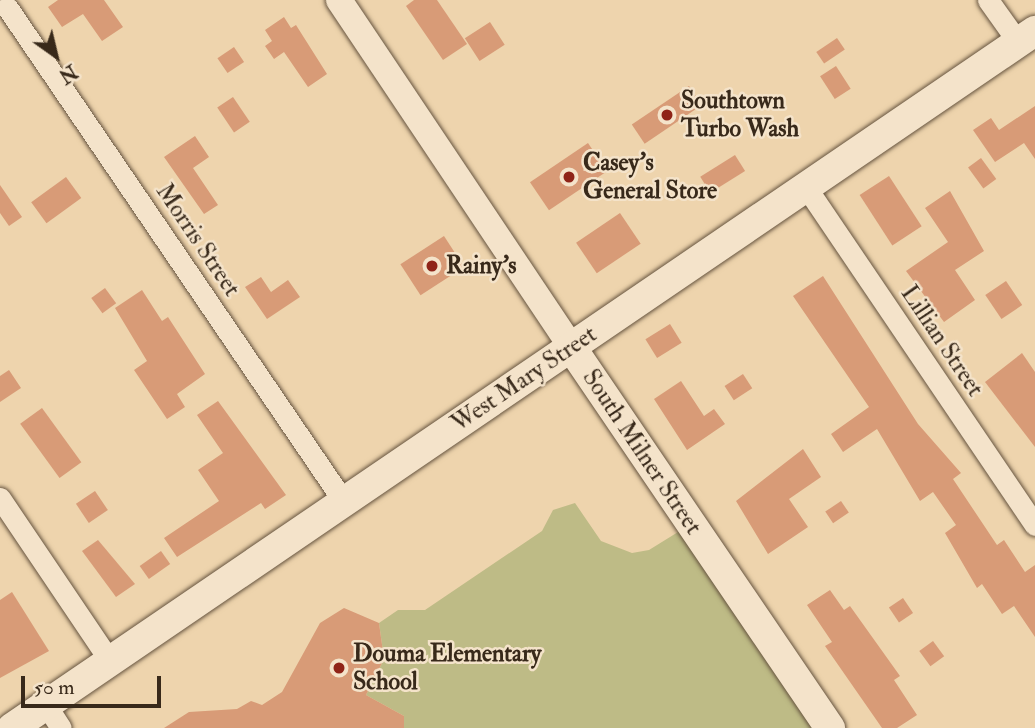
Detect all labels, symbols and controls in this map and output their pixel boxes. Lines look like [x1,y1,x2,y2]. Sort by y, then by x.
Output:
north arrow [21,21,91,91]
text: N [54,59,82,88]
place label: Southtown Turbo Wash [681,87,799,143]
marker: Southtown Turbo Wash [659,107,675,123]
place label: Casey's General Store [583,149,717,205]
marker: Casey's General Store [561,169,577,185]
street label: Morris Street [150,178,246,302]
place label: Rainy's [446,252,517,280]
marker: Rainy's [424,258,440,274]
street label: Lillian Street [894,280,990,402]
street label: West Mary Street [446,320,602,438]
street label: South Milner Street [576,364,708,540]
place label: Douma Elementary School [353,640,541,696]
marker: Douma Elementary School [331,660,347,676]
scale bar [24,662,164,706]
text: 50 m [34,674,75,701]

